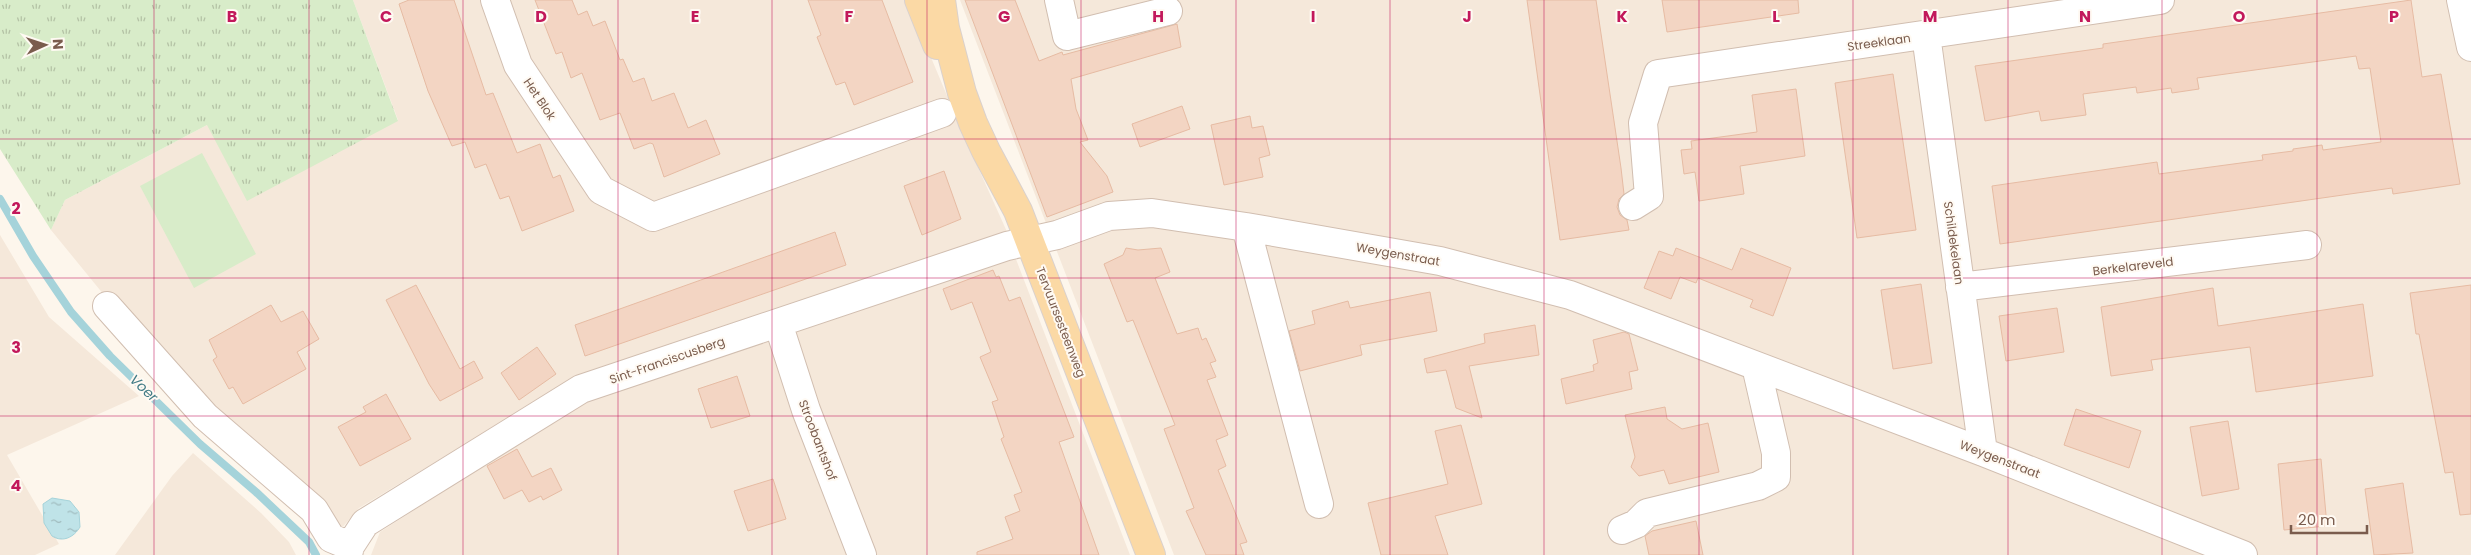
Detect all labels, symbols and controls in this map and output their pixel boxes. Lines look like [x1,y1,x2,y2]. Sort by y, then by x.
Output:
text: B [227,5,237,28]
text: C [380,5,392,28]
text: D [535,5,547,28]
text: E [691,5,699,28]
text: F [845,5,854,28]
text: G [998,5,1010,28]
text: H [1152,5,1164,28]
text: I [1311,5,1315,28]
text: J [1462,5,1472,28]
text: K [1616,5,1628,28]
text: L [1772,5,1780,28]
text: M [1923,5,1937,28]
text: N [2079,5,2091,28]
text: O [2233,5,2246,28]
text: P [2389,5,2399,28]
north arrow [20,20,70,70]
street label: Streeklaan [1846,29,1912,55]
text: N [48,39,68,50]
street label: Het Blok [520,75,561,124]
text: 2 [11,197,21,220]
street label: Schildekelaan [1940,200,1968,286]
street label: Weygenstraat [1355,238,1441,270]
street label: Berkelareveld [2092,253,2174,279]
street label: Tervuursesteenweg [1032,264,1090,380]
street label: Sint-Franciscusberg [607,332,727,388]
text: 3 [11,336,21,359]
water label: Voer [125,370,163,407]
street label: Stroobantshof [795,397,841,483]
street label: Weygenstraat [1957,436,2043,482]
text: 4 [11,474,22,497]
scale bar [2291,502,2367,534]
text: 20 m [2298,509,2336,530]

